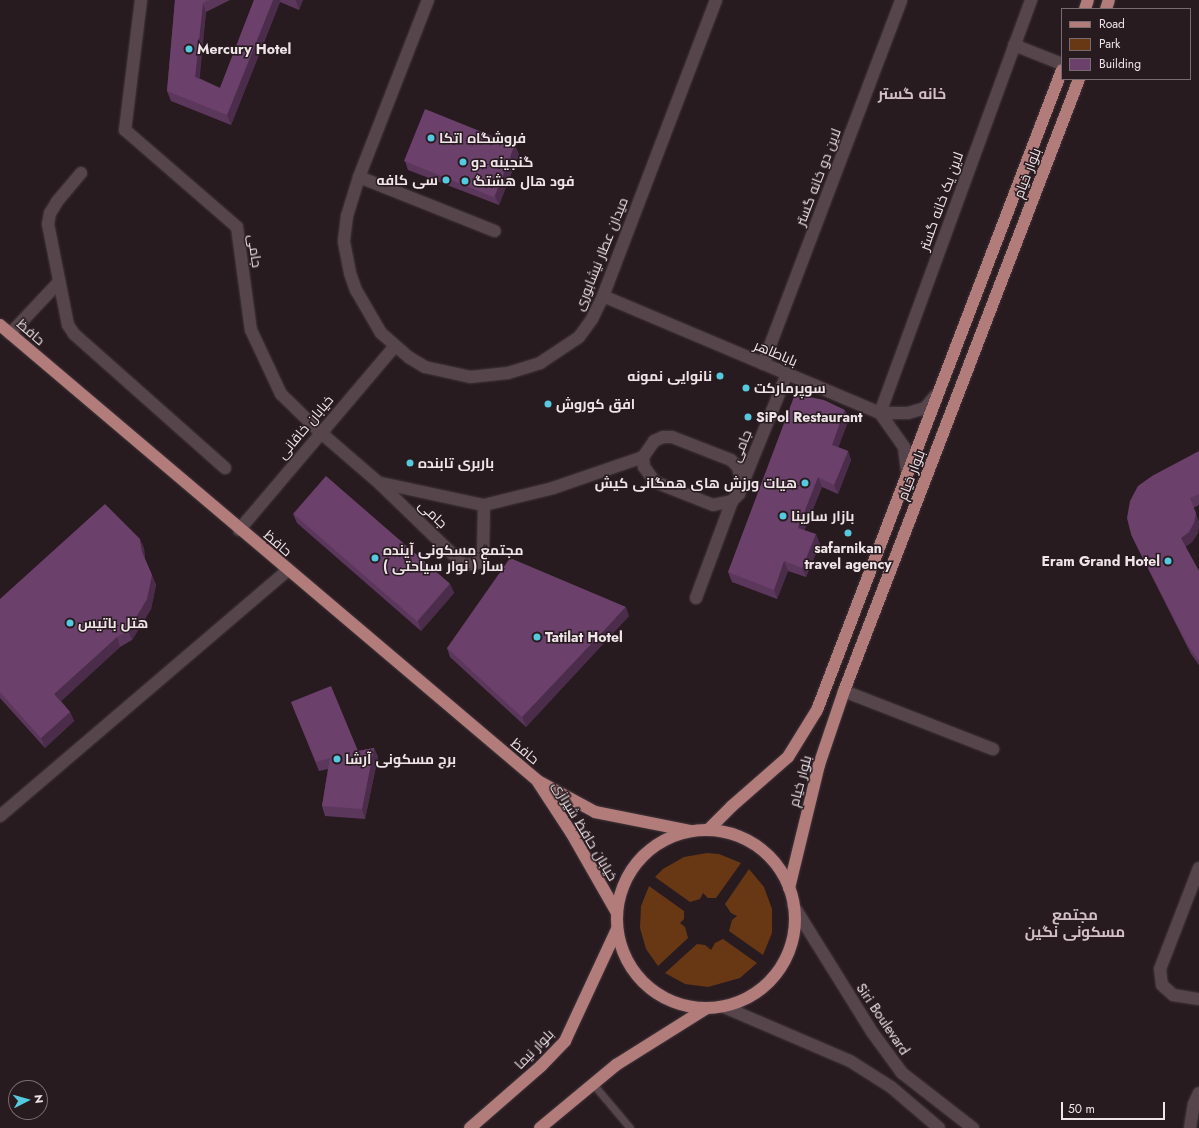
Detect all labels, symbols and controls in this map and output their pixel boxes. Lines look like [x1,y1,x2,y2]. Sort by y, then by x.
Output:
legend [1061,8,1191,80]
text: Road [1099,15,1125,33]
text: Park [1099,35,1120,53]
place label: Mercury Hotel [197,41,291,57]
marker: Mercury Hotel [184,44,194,54]
text: Building [1099,55,1141,73]
district label: خانه گستر [878,86,946,104]
street label: لاین دو خانه گستر [792,126,844,228]
place label: فروشگاه اتکا [439,130,526,146]
marker: فروشگاه اتکا [426,133,436,143]
street label: بلوار خیام [1010,145,1044,201]
street label: لاین یک خانه گستر [915,149,967,253]
place label: گنجینه دو [471,154,533,170]
marker: گنجینه دو [458,157,468,167]
place label: سی کافه [377,172,438,188]
place label: فود هال هشتگ [473,173,575,189]
marker: سی کافه [441,175,451,185]
marker: فود هال هشتگ [460,176,470,186]
street label: میدان عطار نیشابوری [571,195,631,313]
street label: جامی [244,233,266,269]
street label: حافظ [14,315,48,349]
street label: باباطاهر [752,336,800,370]
place label: نانوایی نمونه [627,368,712,384]
marker: نانوایی نمونه [715,371,725,381]
place label: سوپرمارکت [754,380,826,396]
marker: سوپرمارکت [741,383,751,393]
street label: خیابان خاقانی [273,392,337,462]
place label: افق کوروش [556,396,635,412]
marker: افق کوروش [543,399,553,409]
place label: SiPol Restaurant [756,409,862,425]
marker: SiPol Restaurant [743,412,753,422]
street label: جامی [727,427,755,465]
street label: بلوار خیام [894,447,928,503]
place label: باربری تابنده [418,455,494,471]
marker: باربری تابنده [405,458,415,468]
place label: هیات ورزش های همگانی کیش [595,475,797,491]
marker: هیات ورزش های همگانی کیش [800,478,810,488]
street label: جامی [415,496,451,532]
place label: بازار سارینا [791,508,854,524]
marker: بازار سارینا [778,511,788,521]
street label: حافظ [261,526,295,560]
marker: safarnikan travel agency [843,528,853,538]
place label: safarnikan travel agency [804,540,892,572]
place label: مجتمع مسکونی آینده ساز ( نوار سیاحتی ) [383,542,523,574]
marker: مجتمع مسکونی آینده ساز ( نوار سیاحتی ) [370,553,380,563]
place label: Eram Grand Hotel [1041,553,1160,569]
marker: Eram Grand Hotel [1163,556,1173,566]
place label: هتل باتیس [78,615,148,631]
marker: هتل باتیس [65,618,75,628]
place label: Tatilat Hotel [545,629,623,645]
marker: Tatilat Hotel [532,632,542,642]
street label: حافظ [508,734,542,768]
place label: برج مسکونی آرشا [345,751,456,767]
street label: بلوار خیام [785,753,815,809]
marker: برج مسکونی آرشا [332,754,342,764]
street label: خیابان حافظ شیرازی [549,778,621,884]
district label: مجتمع مسکونی نگین [1025,906,1125,941]
street label: Siri Boulevard [853,980,913,1058]
street label: بلوار نیما [511,1025,557,1073]
north arrow [8,1080,48,1120]
text: N [31,1094,47,1104]
scale bar [1063,1094,1167,1120]
text: 50 m [1068,1100,1095,1118]

